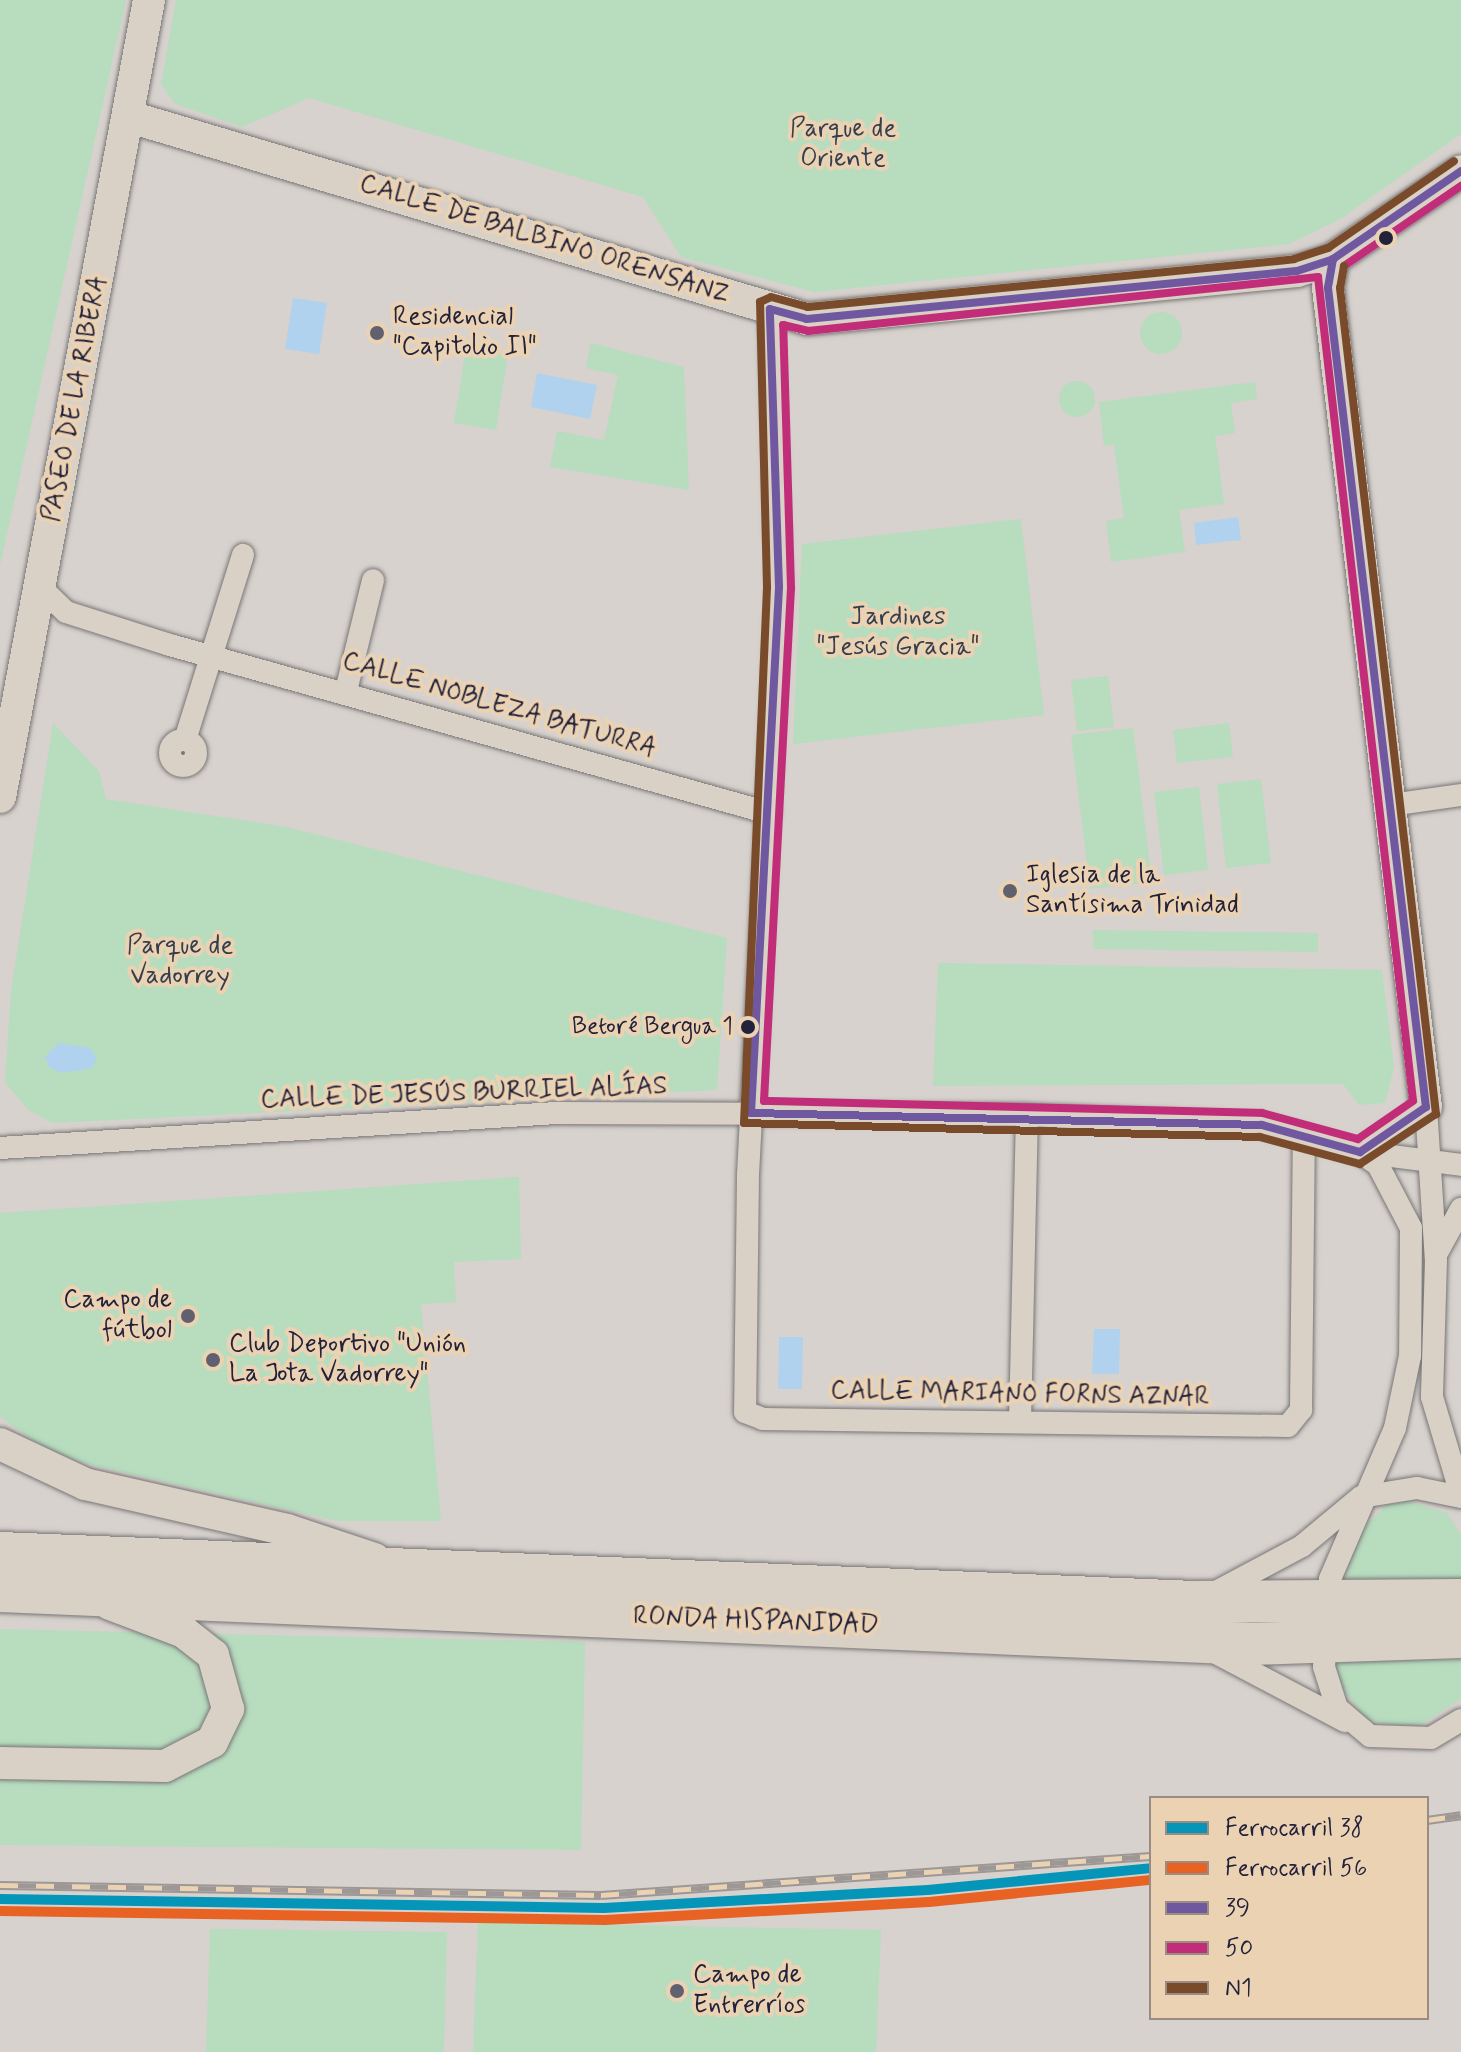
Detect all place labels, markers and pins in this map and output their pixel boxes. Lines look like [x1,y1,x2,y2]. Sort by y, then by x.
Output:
unlabelled marker [1378,230,1394,246]
place label: Residencial "Capitolio II" [393,302,543,364]
marker: Residencial "Capitolio II" [368,324,386,342]
place label: Iglesia de la Santísima Trinidad [1026,860,1246,922]
marker: Iglesia de la Santísima Trinidad [1001,882,1019,900]
place label: Betoré Bergua 1 [572,1013,733,1041]
marker: Betoré Bergua 1 [740,1019,756,1035]
place label: Campo de fútbol [63,1285,172,1346]
marker: Campo de fútbol [179,1307,197,1325]
place label: Club Deportivo "Unión La Jota Vadorrey" [229,1329,466,1390]
marker: Club Deportivo "Unión La Jota Vadorrey" [204,1351,222,1369]
place label: Campo de Entrerríos [693,1960,805,2022]
marker: Campo de Entrerríos [668,1982,686,2000]

